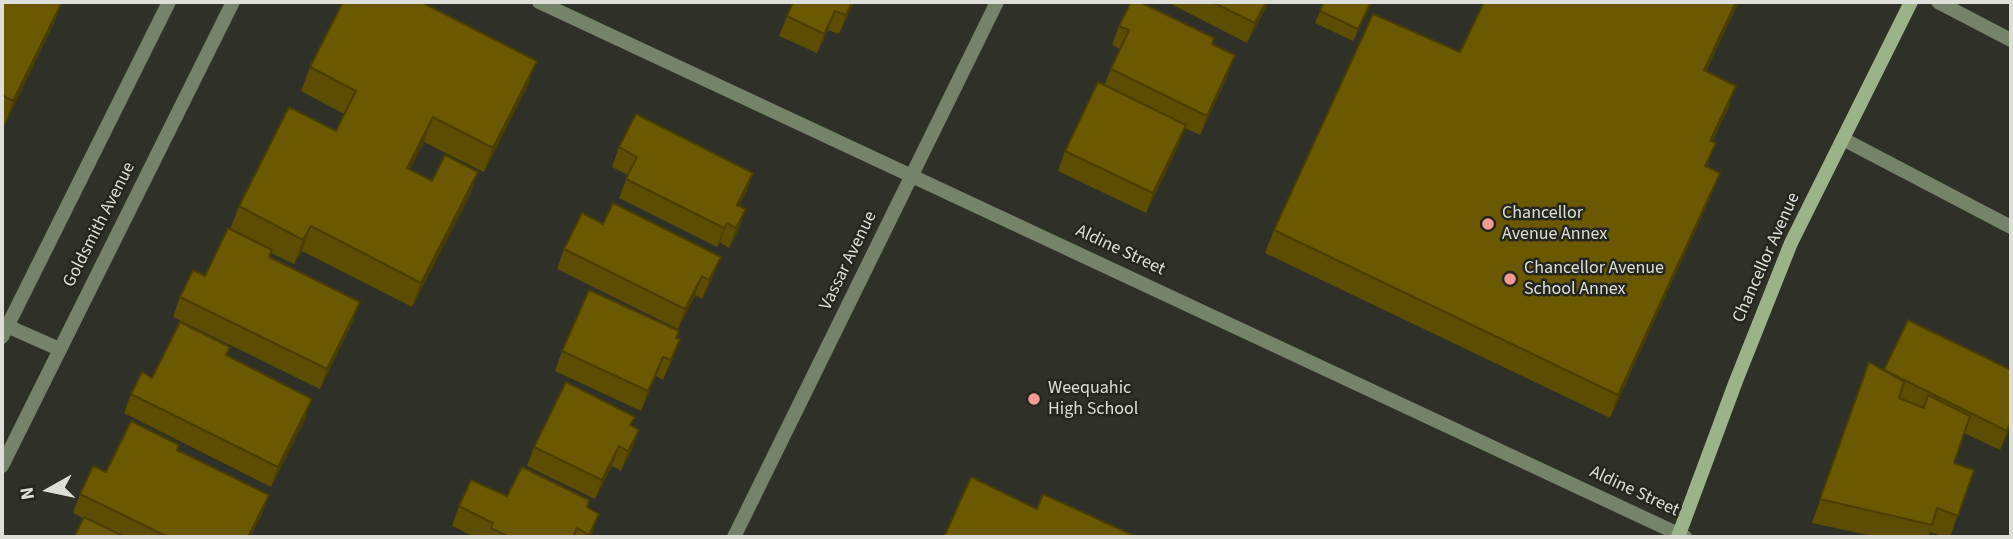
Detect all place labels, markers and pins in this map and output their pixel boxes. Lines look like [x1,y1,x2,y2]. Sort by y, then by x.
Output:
place label: Chancellor Avenue Annex [1502,203,1607,246]
marker: Chancellor Avenue Annex [1480,216,1496,232]
place label: Chancellor Avenue School Annex [1524,258,1664,300]
marker: Chancellor Avenue School Annex [1502,271,1518,287]
place label: Weequahic High School [1048,378,1138,420]
marker: Weequahic High School [1026,391,1042,407]

